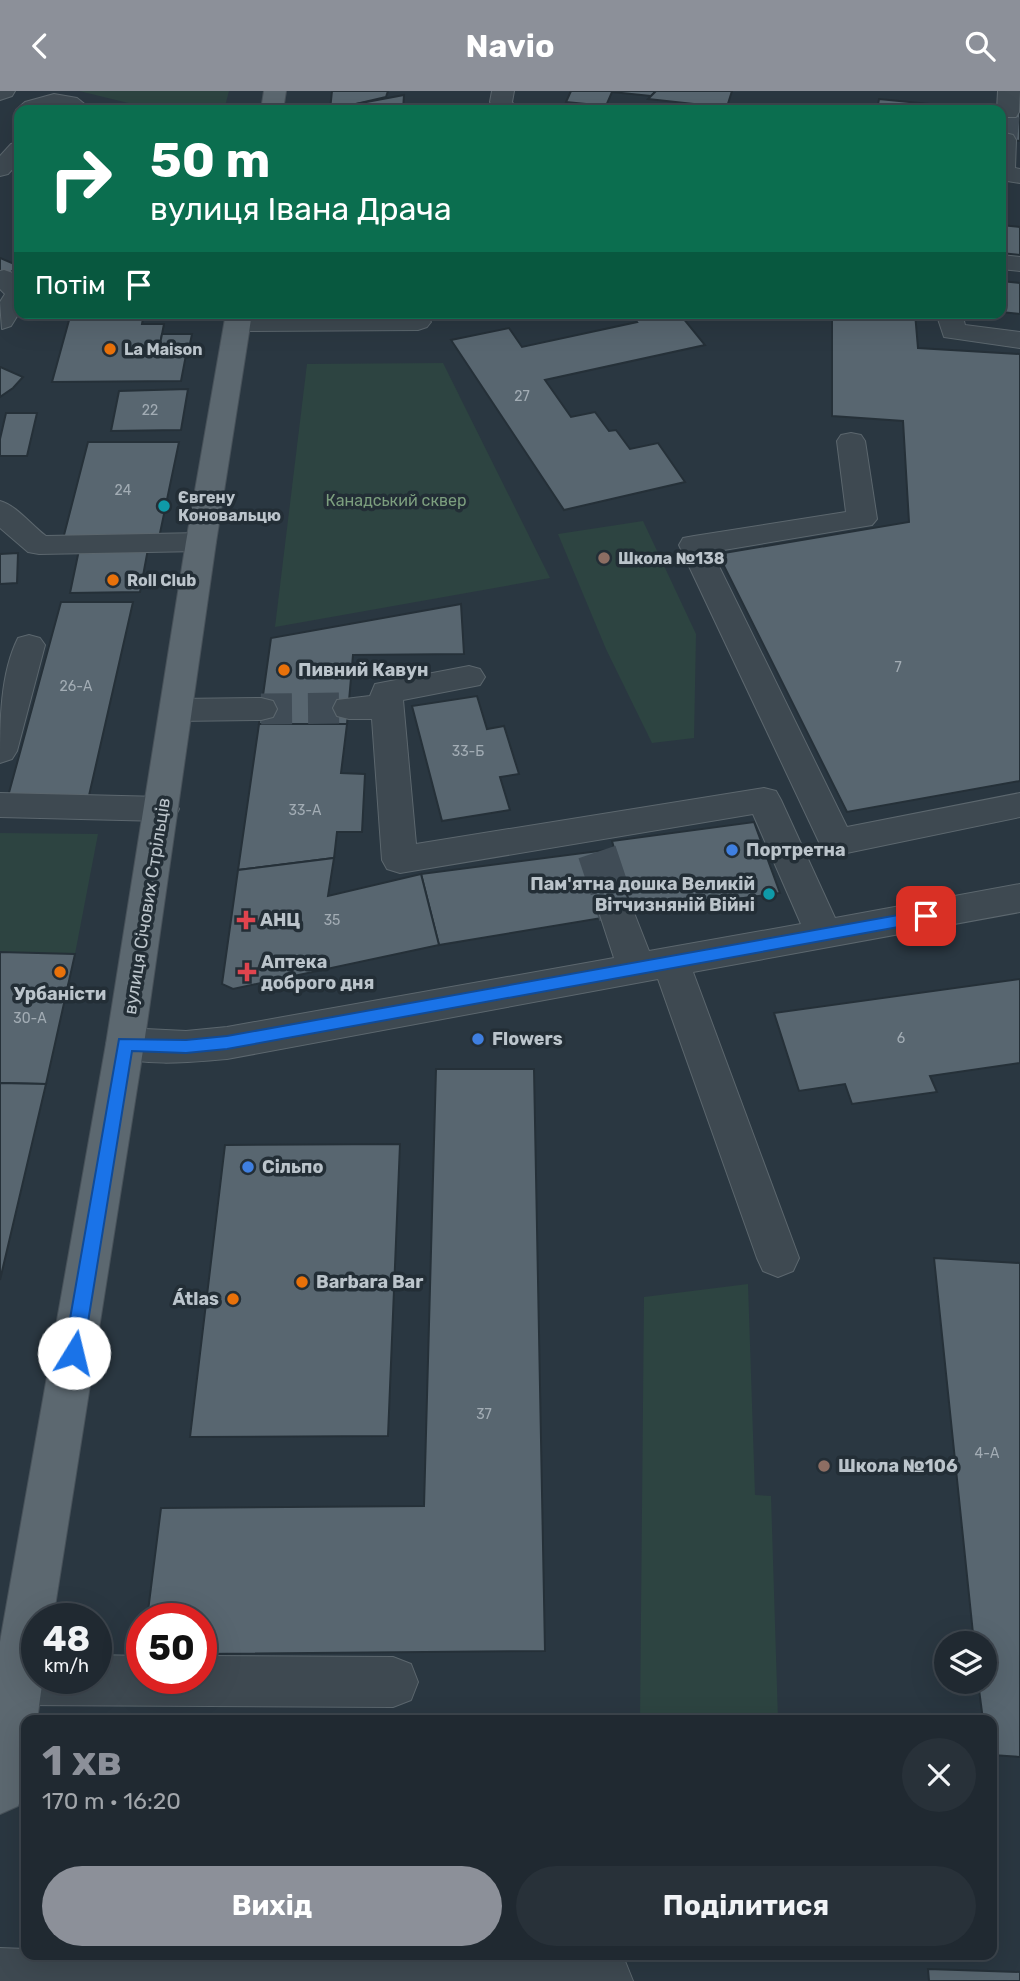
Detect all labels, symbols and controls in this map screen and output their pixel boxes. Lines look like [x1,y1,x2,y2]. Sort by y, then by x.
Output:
icon: back [21,27,59,65]
text: Navio [465,27,555,65]
icon: search [961,27,999,65]
text: 50 m [150,131,270,189]
icon: right [35,133,126,224]
text: вулиця Івана Драча [150,190,452,228]
icon: arrive [120,266,158,304]
text: Потім [35,270,106,301]
place label: La Maison [124,340,203,359]
marker: La Maison [102,341,118,357]
house number: 27 [514,388,530,405]
house number: 22 [142,402,158,419]
house number: 24 [115,482,132,499]
place label: Євгену Коновальцю [178,488,281,525]
park label: Канадський сквер [326,491,466,510]
marker: Євгену Коновальцю [156,498,172,514]
place label: Школа №138 [618,549,725,568]
marker: Школа №138 [596,550,612,566]
place label: Roll Club [127,571,196,590]
marker: Roll Club [105,572,121,588]
place label: Пивний Кавун [298,659,428,681]
house number: 7 [894,659,902,676]
marker: Пивний Кавун [276,662,292,678]
house number: 26-А [60,678,93,695]
house number: 33-Б [452,743,484,760]
street label: вулиця Січових Стрільців [119,796,175,1016]
house number: 33-А [289,802,322,819]
place label: Портретна [746,839,846,861]
marker: Портретна [724,842,740,858]
place label: Пам'ятна дошка Великій Вітчизняній Війні [530,873,755,916]
marker: Пам'ятна дошка Великій Вітчизняній Війні [761,886,777,902]
pin [896,886,956,946]
icon: arrive [907,897,945,935]
place label: АНЦ [260,909,300,931]
marker: АНЦ [238,912,254,928]
house number: 35 [324,912,340,929]
place label: Аптека доброго дня [261,951,374,994]
marker: Урбаністи [52,964,68,980]
marker: Аптека доброго дня [239,964,255,980]
place label: Урбаністи [14,983,106,1005]
house number: 30-А [13,1010,47,1027]
place label: Flowers [492,1028,563,1050]
house number: 6 [897,1030,905,1047]
marker: Flowers [470,1031,486,1047]
place label: Сільпо [262,1156,323,1178]
marker: Сільпо [240,1159,256,1175]
place label: Barbara Bar [316,1271,423,1293]
marker: Barbara Bar [294,1274,310,1290]
place label: Átlas [173,1288,219,1310]
marker: Átlas [225,1291,241,1307]
position arrow [37,1316,111,1390]
house number: 37 [476,1406,492,1423]
house number: 4-А [975,1445,1000,1462]
place label: Школа №106 [838,1455,958,1477]
marker: Школа №106 [816,1458,832,1474]
speed limit sign: 50 [126,1603,217,1694]
text: 48 [43,1618,90,1660]
map controls [934,1631,997,1694]
button: layers [934,1631,997,1694]
text: km/h [44,1655,89,1677]
text: 1 хв [42,1736,122,1786]
button: close [902,1738,976,1812]
text: 170 m · 16:20 [42,1787,181,1815]
button: Вихід [42,1866,502,1946]
button: Поділитися [516,1866,976,1946]

